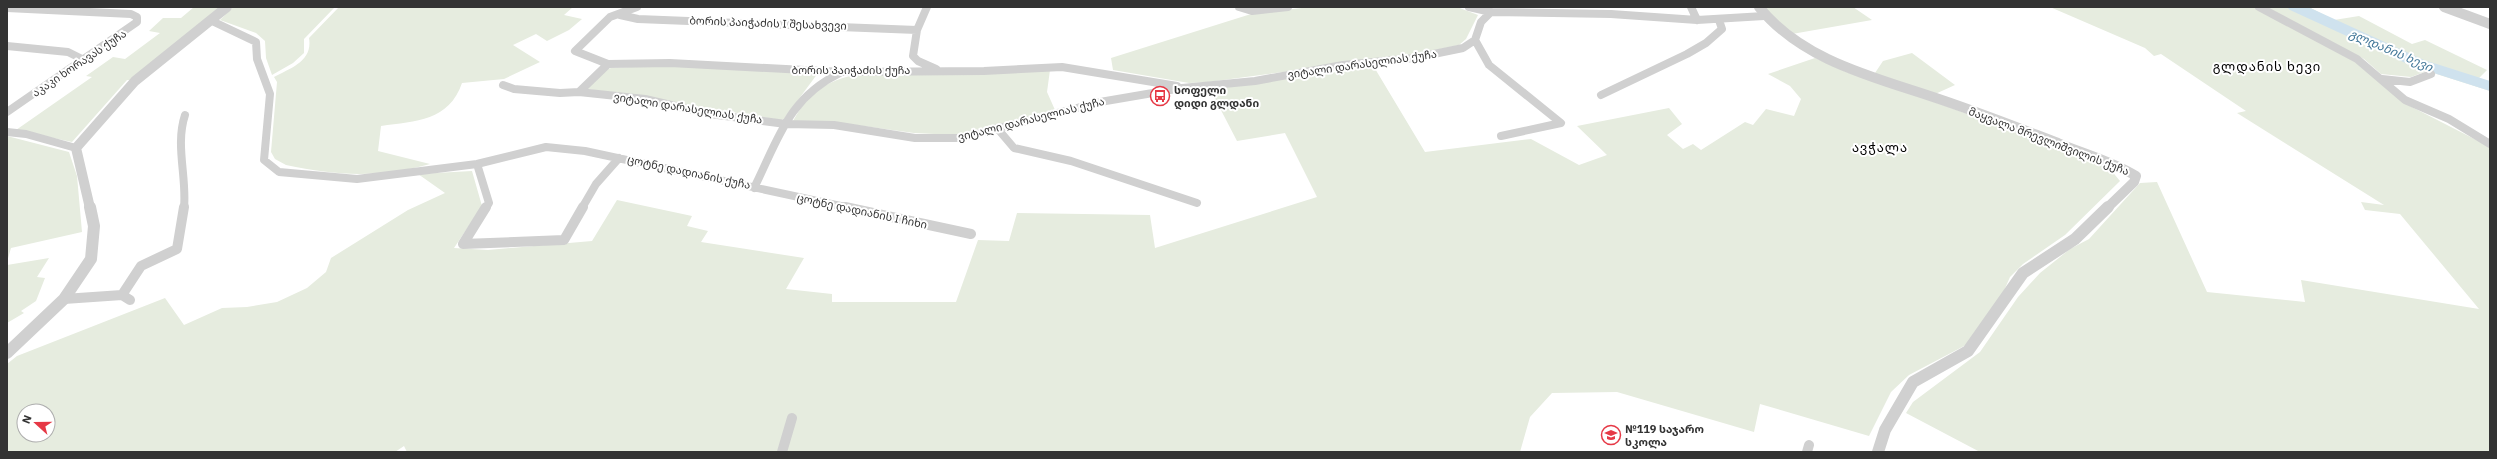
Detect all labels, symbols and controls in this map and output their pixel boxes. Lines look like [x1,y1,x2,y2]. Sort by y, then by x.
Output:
street label: ბორის პაიჭაძის I შესახვევი [689,13,847,33]
street label: აკაკი ხორავას ქუჩა [29,26,129,100]
water label: გლდანის ხევი [2347,26,2436,75]
street label: ვიტალი დარასელიას ქუჩა [1286,47,1438,81]
district label: გლდანის ხევი [2213,58,2321,75]
street label: ბორის პაიჭაძის ქუჩა [792,63,910,77]
place label: სოფელი დიდი გლდანი [1174,83,1259,110]
bus stop icon: სოფელი დიდი გლდანი [1149,85,1171,107]
street label: ვიტალი დარასელიას ქუჩა [612,89,764,127]
street label: ვიტალი დარასელიას ქუჩა [956,94,1106,144]
street label: მაყვალა მრევლიშვილის ქუჩა [1967,104,2131,178]
district label: ავჭალა [1852,139,1908,156]
street label: ცოტნე დადიანის ქუჩა [626,152,752,192]
street label: ცოტნე დადიანის I ჩიხი [796,190,928,232]
north arrow [16,403,56,443]
text: N [19,413,35,426]
place label: №119 საჯარო სკოლა [1625,422,1704,449]
school or university icon: №119 საჯარო სკოლა [1600,424,1622,446]

